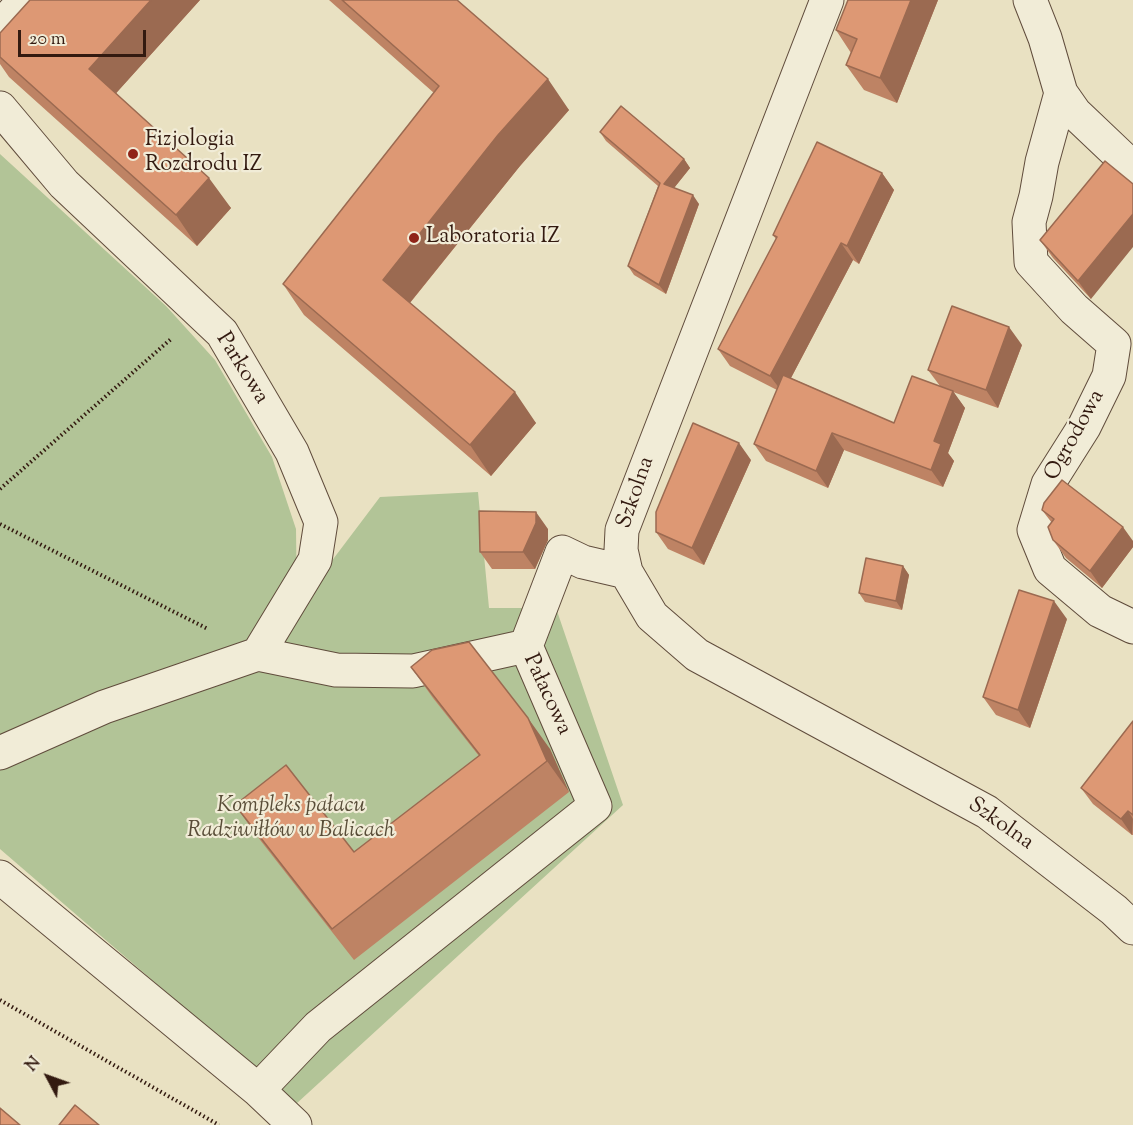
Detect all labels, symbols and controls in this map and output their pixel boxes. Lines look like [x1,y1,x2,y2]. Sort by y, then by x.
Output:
scale bar [21,18,148,56]
text: 20 m [29,27,66,53]
place label: Fizjologia Rozdrodu IZ [145,128,262,180]
marker: Fizjologia Rozdrodu IZ [126,147,140,161]
place label: Laboratoria IZ [426,225,560,251]
marker: Laboratoria IZ [407,231,421,245]
street label: Parkowa [209,328,273,410]
street label: Ogrodowa [1040,386,1112,486]
street label: Szkolna [612,454,662,532]
street label: Pałacowa [516,650,576,740]
street label: Szkolna [962,793,1038,857]
park label: Kompleks pałacu Radziwiłłów w Balicach [187,794,395,846]
north arrow [18,1047,78,1107]
text: N [21,1052,47,1077]

